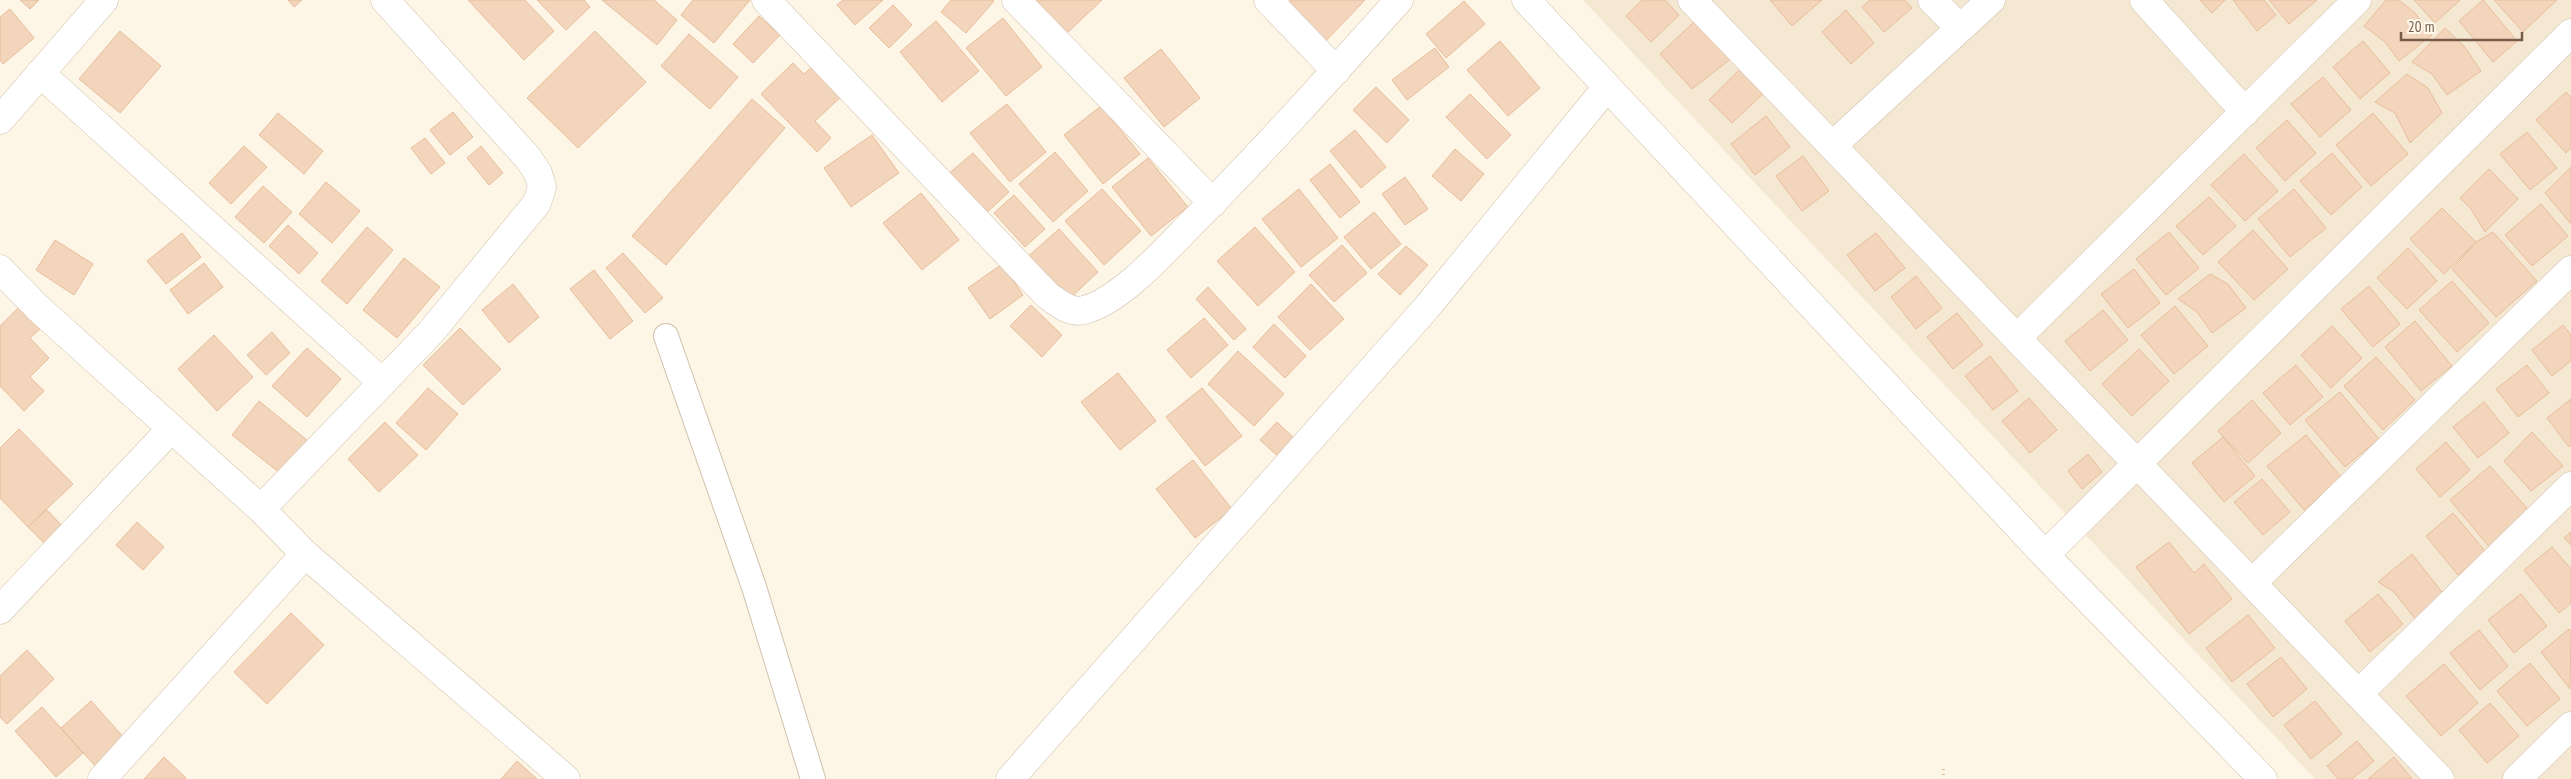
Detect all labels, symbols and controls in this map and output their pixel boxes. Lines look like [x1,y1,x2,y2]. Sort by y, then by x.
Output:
scale bar [2401,10,2522,42]
text: 20 m [2408,17,2434,36]

